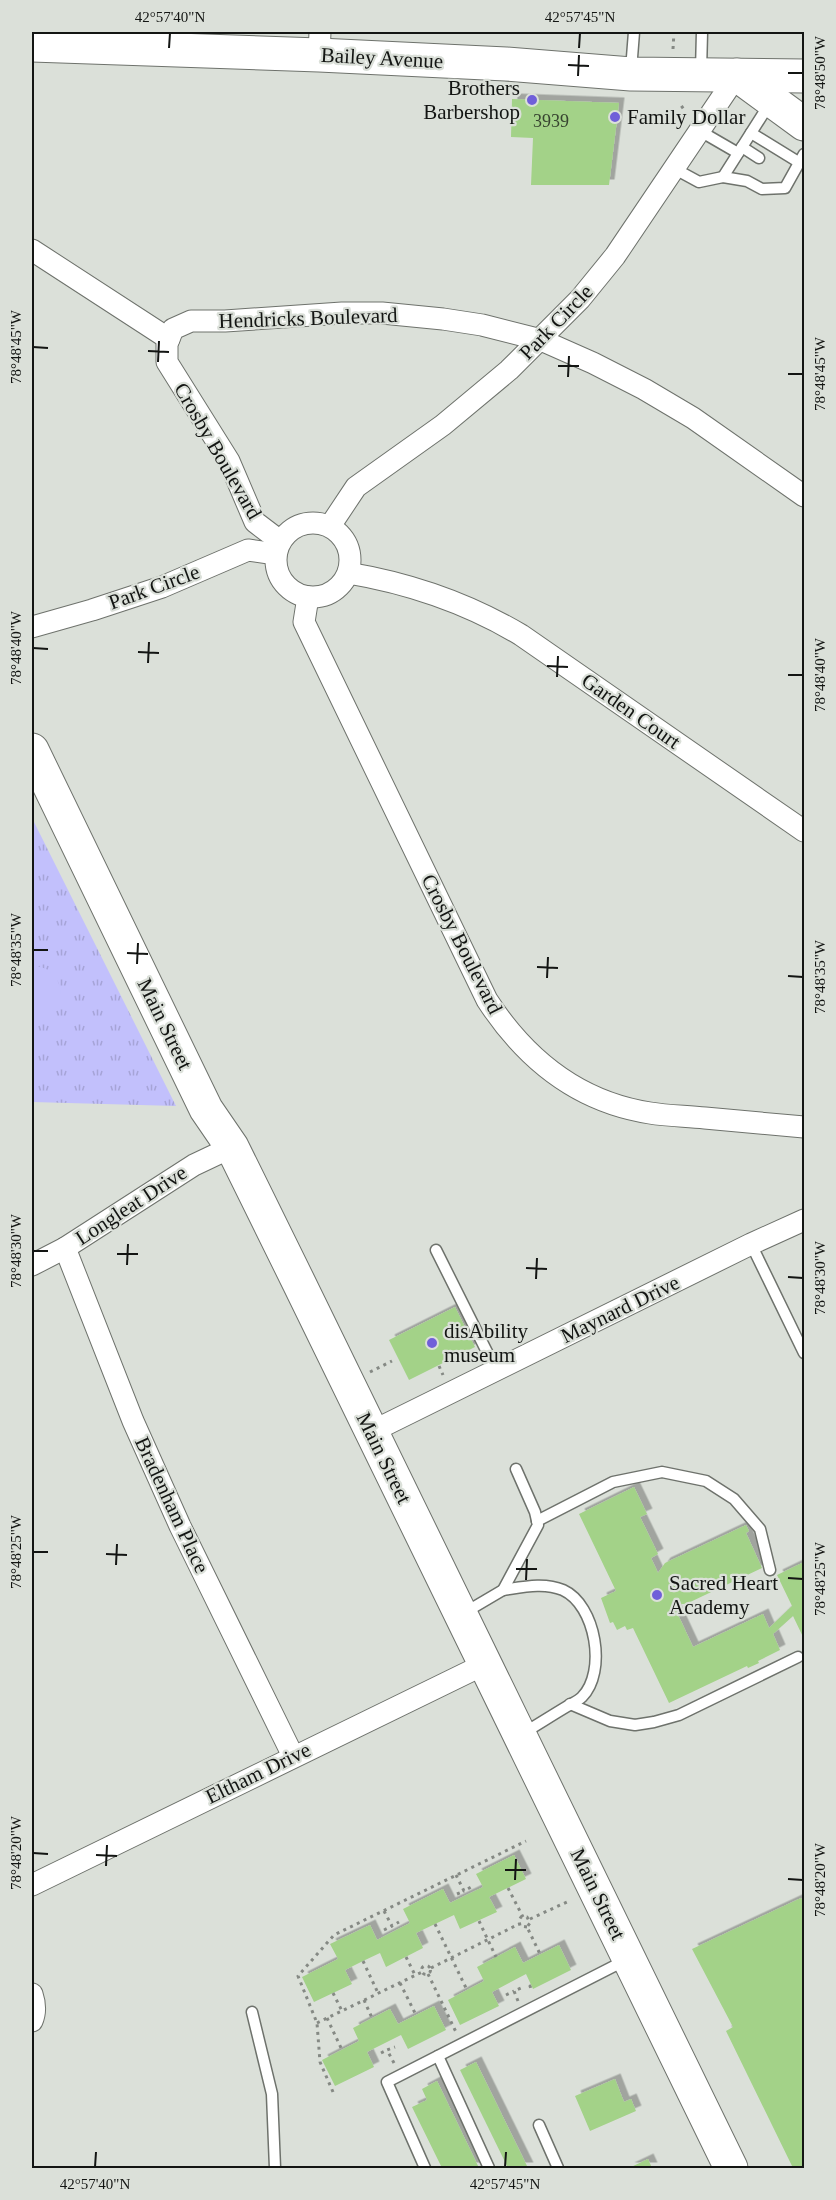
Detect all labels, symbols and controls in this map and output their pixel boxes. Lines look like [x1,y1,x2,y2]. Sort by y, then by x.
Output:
text: 42°57'40"N [135,9,205,25]
text: 42°57'45"N [545,9,615,25]
text: 78°48'50"W [812,35,828,110]
street label: Bailey Avenue [320,43,444,73]
place label: Brothers Barbershop [423,76,520,124]
marker: Brothers Barbershop [525,93,539,107]
place label: Family Dollar [627,105,745,129]
marker: Family Dollar [608,110,622,124]
house number: 3939 [533,111,569,131]
street label: Park Circle [514,279,598,365]
street label: Hendricks Boulevard [218,303,398,333]
text: 78°48'45"W [8,309,24,384]
text: 78°48'45"W [812,336,828,411]
street label: Crosby Boulevard [169,379,267,524]
street label: Park Circle [105,559,203,615]
text: 78°48'40"W [8,610,24,685]
text: 78°48'40"W [812,637,828,712]
street label: Garden Court [577,668,685,754]
street label: Crosby Boulevard [416,870,508,1018]
text: 78°48'35"W [8,912,24,987]
text: 78°48'35"W [812,939,828,1014]
street label: Main Street [133,974,197,1074]
street label: Longleat Drive [71,1160,191,1250]
text: 78°48'30"W [8,1213,24,1288]
text: 78°48'30"W [812,1240,828,1315]
street label: Maynard Drive [557,1270,683,1348]
place label: disAbility museum [444,1319,529,1367]
marker: disAbility museum [425,1336,439,1350]
street label: Main Street [352,1408,416,1508]
street label: Bradenham Place [130,1433,214,1577]
text: 78°48'25"W [8,1514,24,1589]
text: 78°48'25"W [812,1541,828,1616]
place label: Sacred Heart Academy [669,1571,778,1619]
marker: Sacred Heart Academy [650,1588,664,1602]
street label: Eltham Drive [202,1737,314,1809]
text: 78°48'20"W [8,1815,24,1890]
text: 78°48'20"W [812,1842,828,1917]
street label: Main Street [566,1844,630,1944]
text: 42°57'40"N [60,2176,130,2192]
text: 42°57'45"N [470,2176,540,2192]

